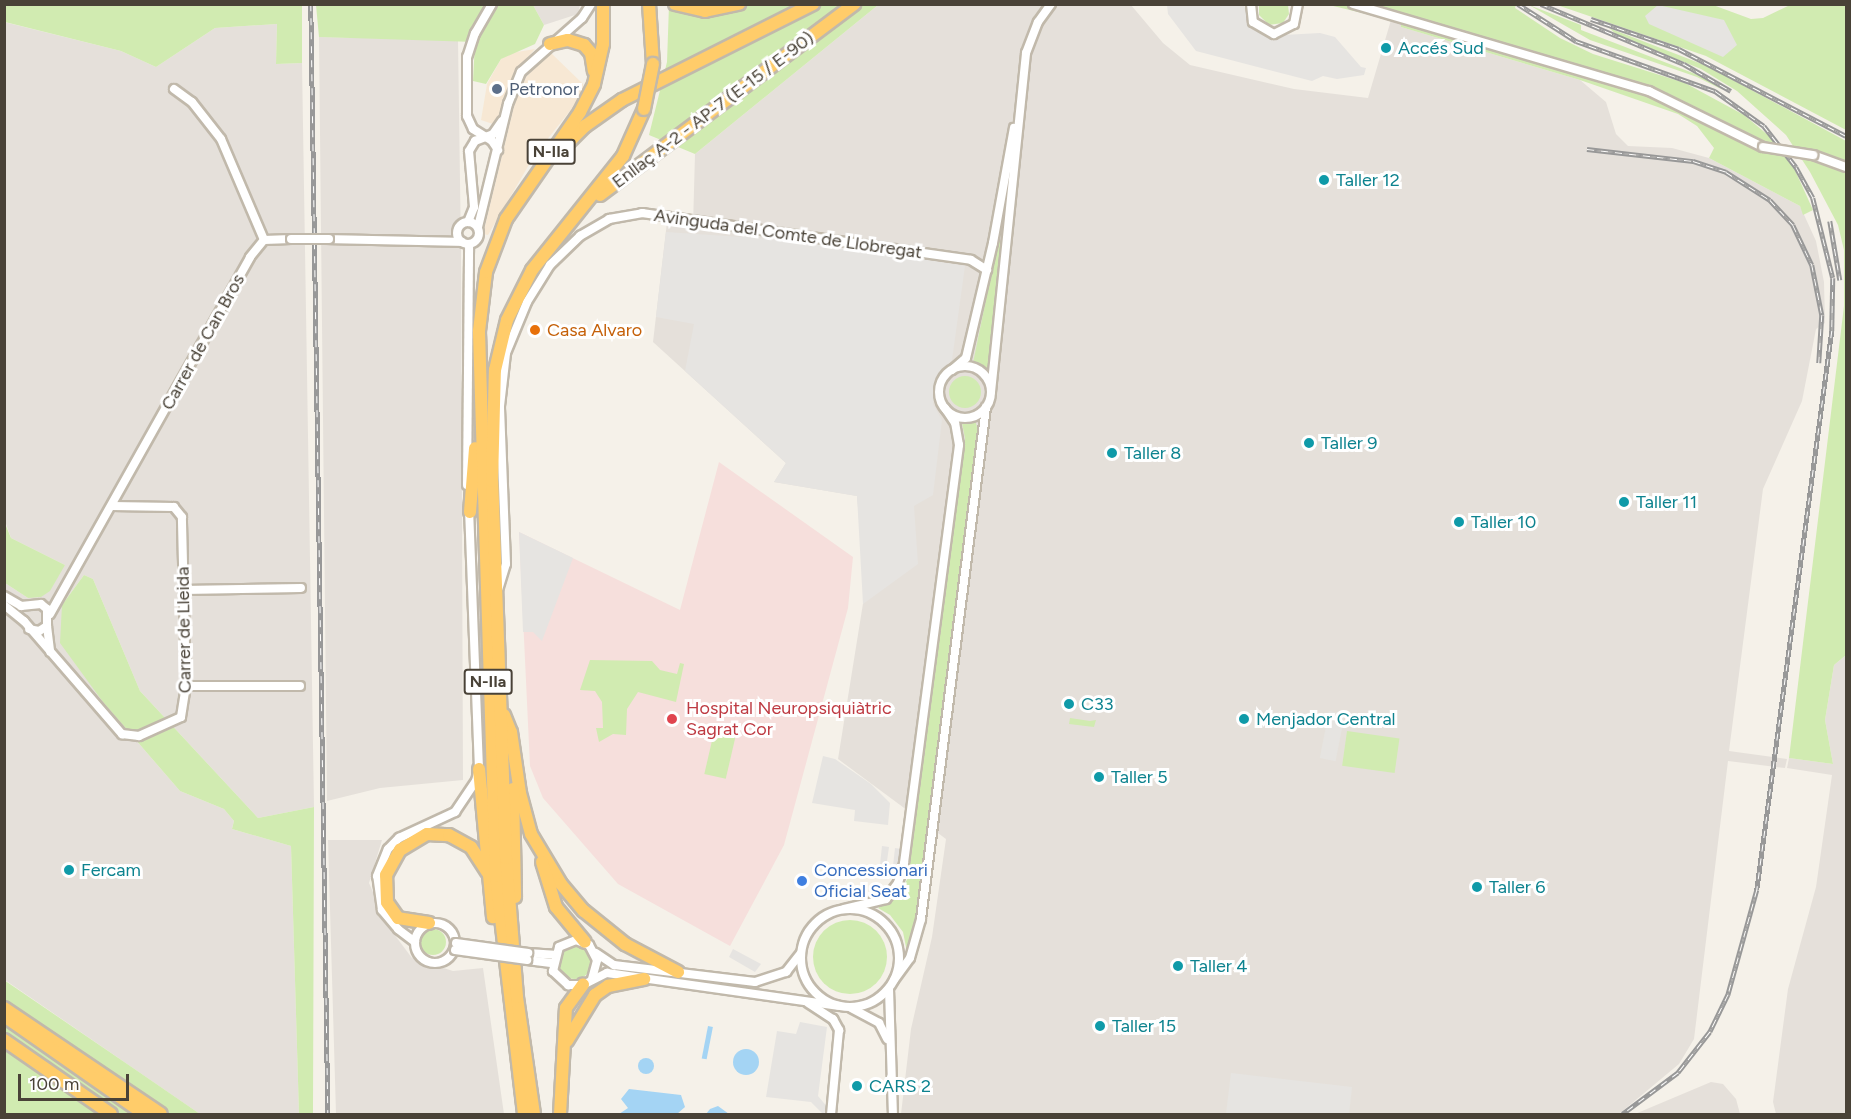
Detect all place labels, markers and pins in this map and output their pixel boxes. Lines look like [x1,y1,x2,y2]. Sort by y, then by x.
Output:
place label: Accés Sud [1398,37,1484,59]
marker: Accés Sud [1379,41,1393,55]
place label: Petronor [509,78,579,100]
marker: Petronor [490,82,504,96]
place label: Taller 12 [1336,169,1400,191]
marker: Taller 12 [1317,173,1331,187]
place label: Casa Alvaro [547,319,642,341]
marker: Casa Alvaro [528,323,542,337]
place label: Taller 9 [1321,432,1377,454]
marker: Taller 9 [1302,436,1316,450]
place label: Taller 8 [1124,442,1181,464]
marker: Taller 8 [1105,446,1119,460]
place label: Taller 11 [1636,491,1697,513]
marker: Taller 11 [1617,495,1631,509]
place label: Taller 10 [1471,511,1536,533]
marker: Taller 10 [1452,515,1466,529]
place label: C33 [1081,693,1114,715]
marker: C33 [1062,697,1076,711]
place label: Hospital Neuropsiquiàtric Sagrat Cor [686,698,892,740]
place label: Menjador Central [1256,708,1396,730]
marker: Hospital Neuropsiquiàtric Sagrat Cor [663,710,681,728]
marker: Menjador Central [1237,712,1251,726]
place label: Taller 5 [1111,766,1168,788]
marker: Taller 5 [1092,770,1106,784]
place label: Fercam [81,859,141,881]
place label: Concessionari Oficial Seat [814,860,928,902]
marker: Fercam [62,863,76,877]
marker: Concessionari Oficial Seat [795,874,809,888]
place label: Taller 6 [1489,876,1545,898]
marker: Taller 6 [1470,880,1484,894]
place label: Taller 4 [1190,955,1247,977]
marker: Taller 4 [1171,959,1185,973]
place label: Taller 15 [1112,1015,1176,1037]
marker: Taller 15 [1093,1019,1107,1033]
place label: CARS 2 [869,1075,931,1097]
marker: CARS 2 [850,1079,864,1093]

